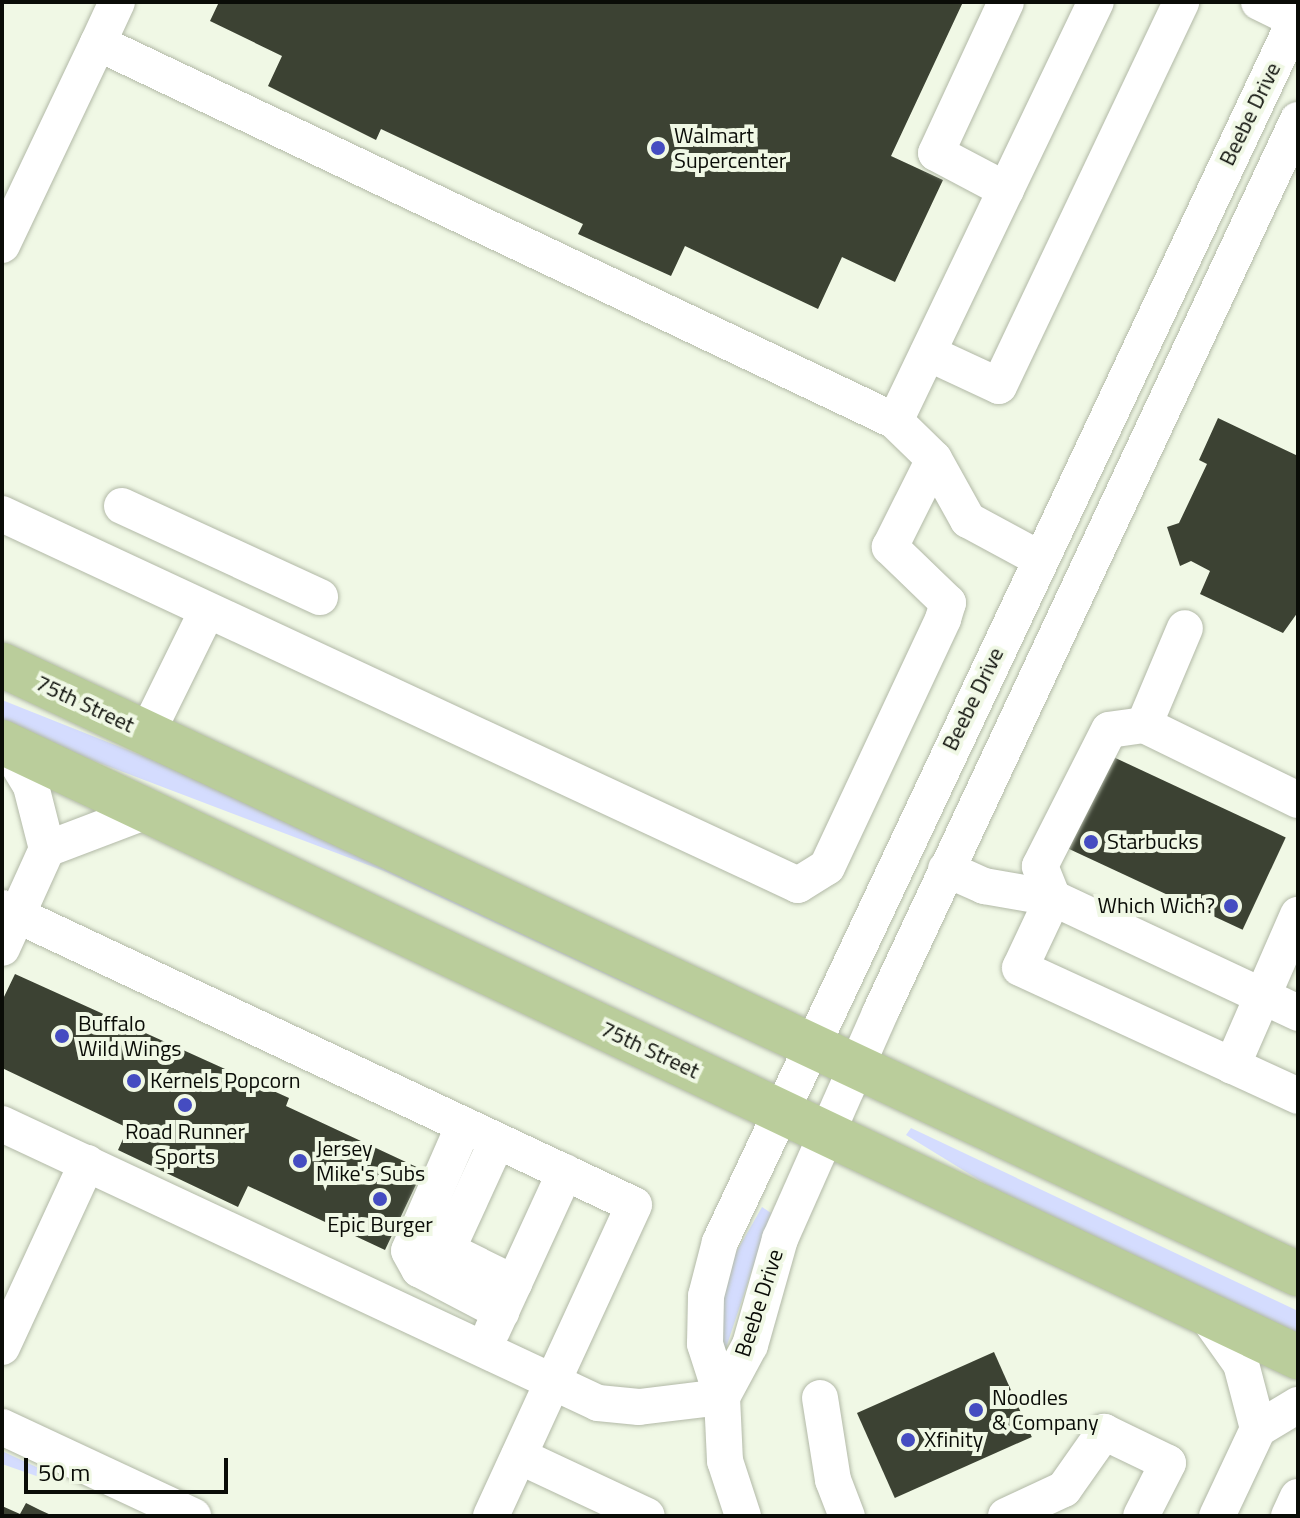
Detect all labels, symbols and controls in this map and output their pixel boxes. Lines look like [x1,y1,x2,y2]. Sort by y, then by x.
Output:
street label: Beebe Drive [1214,58,1286,170]
place label: Walmart Supercenter [674,122,786,174]
marker: Walmart Supercenter [649,139,667,157]
street label: Beebe Drive [937,643,1009,755]
street label: 75th Street [32,670,138,738]
place label: Starbucks [1107,829,1199,855]
marker: Starbucks [1082,833,1100,851]
place label: Which Wich? [1098,893,1215,919]
marker: Which Wich? [1222,897,1240,915]
place label: Buffalo Wild Wings [78,1010,182,1062]
street label: 75th Street [597,1016,703,1084]
marker: Buffalo Wild Wings [53,1027,71,1045]
place label: Kernels Popcorn [150,1068,301,1094]
marker: Kernels Popcorn [125,1072,143,1090]
marker: Road Runner Sports [176,1096,194,1114]
place label: Road Runner Sports [125,1118,245,1170]
place label: Jersey Mike's Subs [316,1135,425,1186]
marker: Jersey Mike's Subs [291,1152,309,1170]
marker: Epic Burger [371,1190,389,1208]
place label: Epic Burger [327,1212,433,1238]
street label: Beebe Drive [729,1246,789,1360]
place label: Noodles & Company [992,1384,1099,1436]
marker: Noodles & Company [967,1401,985,1419]
place label: Xfinity [924,1427,983,1453]
marker: Xfinity [899,1431,917,1449]
scale bar [28,1442,232,1492]
text: 50 m [38,1454,90,1490]

